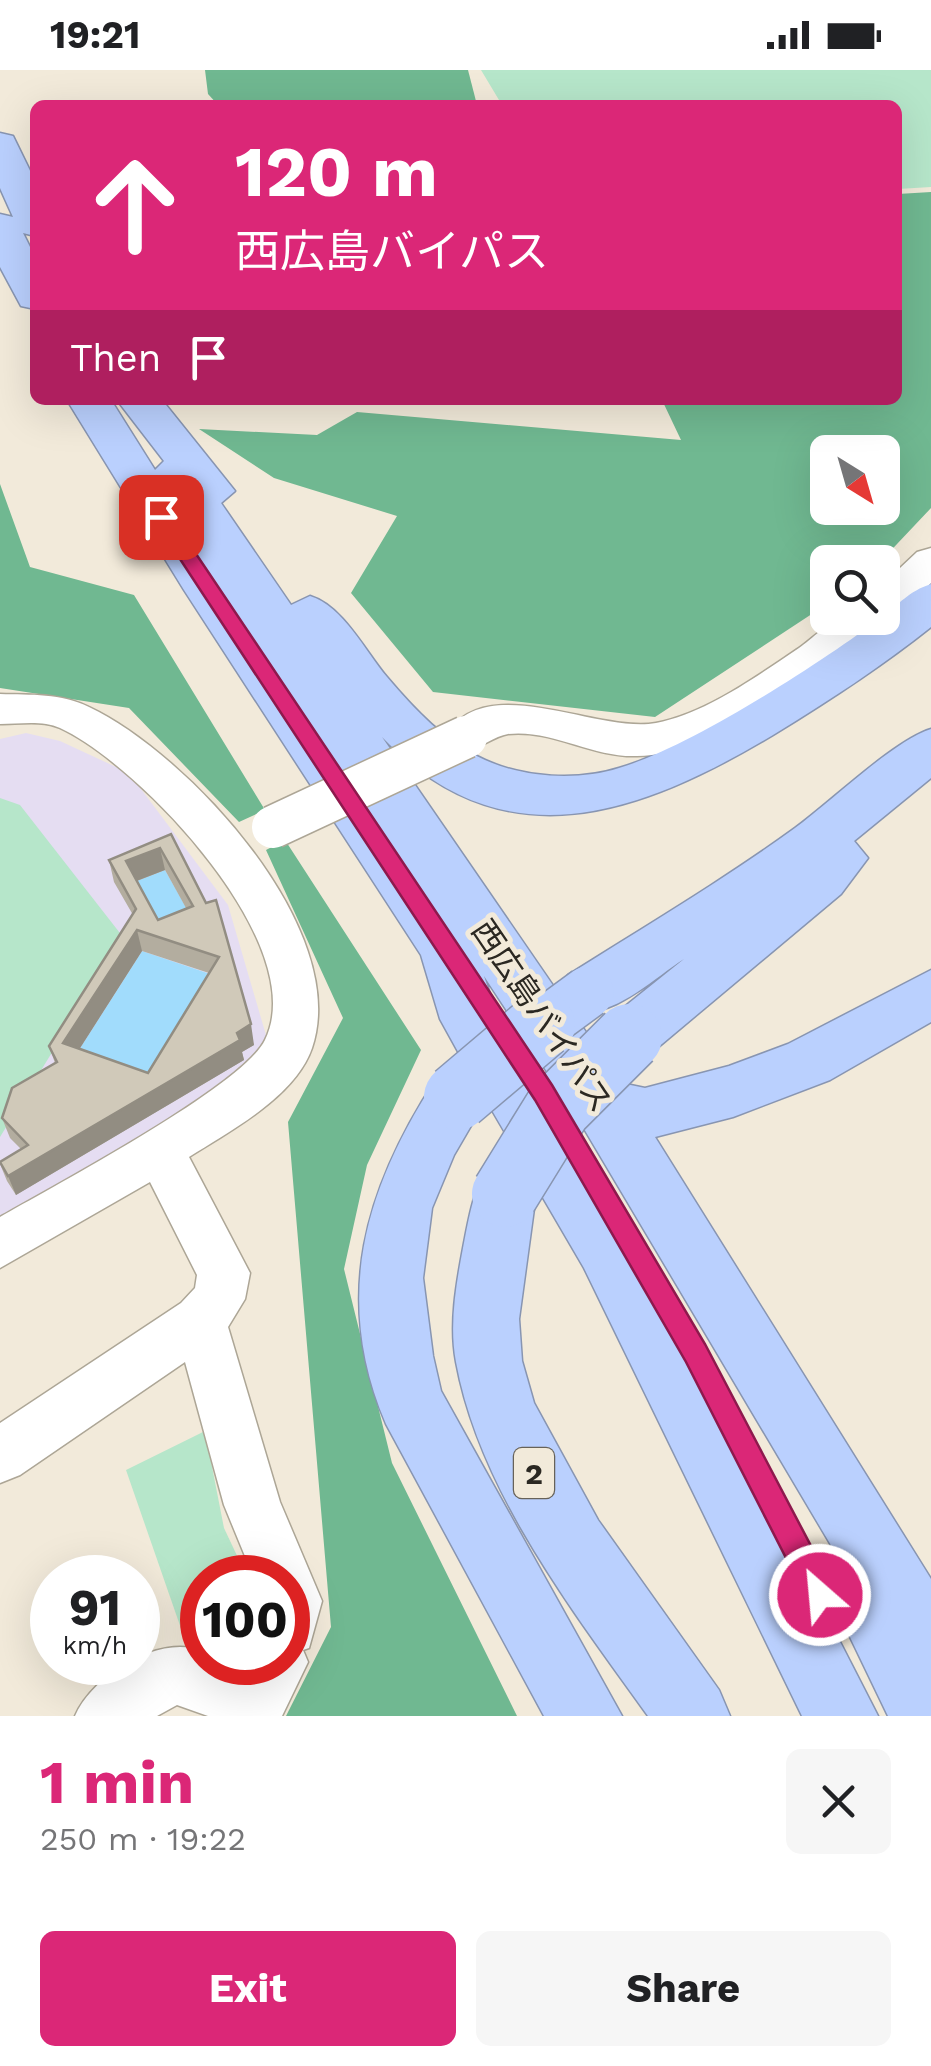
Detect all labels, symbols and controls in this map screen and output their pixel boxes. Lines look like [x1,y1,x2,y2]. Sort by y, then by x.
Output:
text: 19:21 [50,13,140,57]
text: 120 m [235,131,438,213]
icon: ahead [70,140,200,270]
text: 西広島バイパス [235,225,549,278]
icon: arrive [181,330,236,385]
text: Then [70,336,161,380]
north arrow [810,435,900,525]
map controls [810,435,900,635]
pin [119,475,204,560]
icon: arrive [134,490,189,545]
button: search [810,545,900,635]
street label: 西広島バイパス [464,913,620,1119]
road number: 2 [514,1448,554,1498]
position arrow [768,1543,872,1647]
speed limit sign: 100 [180,1555,310,1685]
text: 91 [69,1578,121,1637]
text: km/h [63,1631,127,1660]
text: 1 min [40,1747,194,1818]
button: close [786,1749,891,1854]
text: 250 m · 19:22 [40,1820,246,1858]
button: Exit [40,1931,456,2046]
button: Share [476,1931,891,2046]

